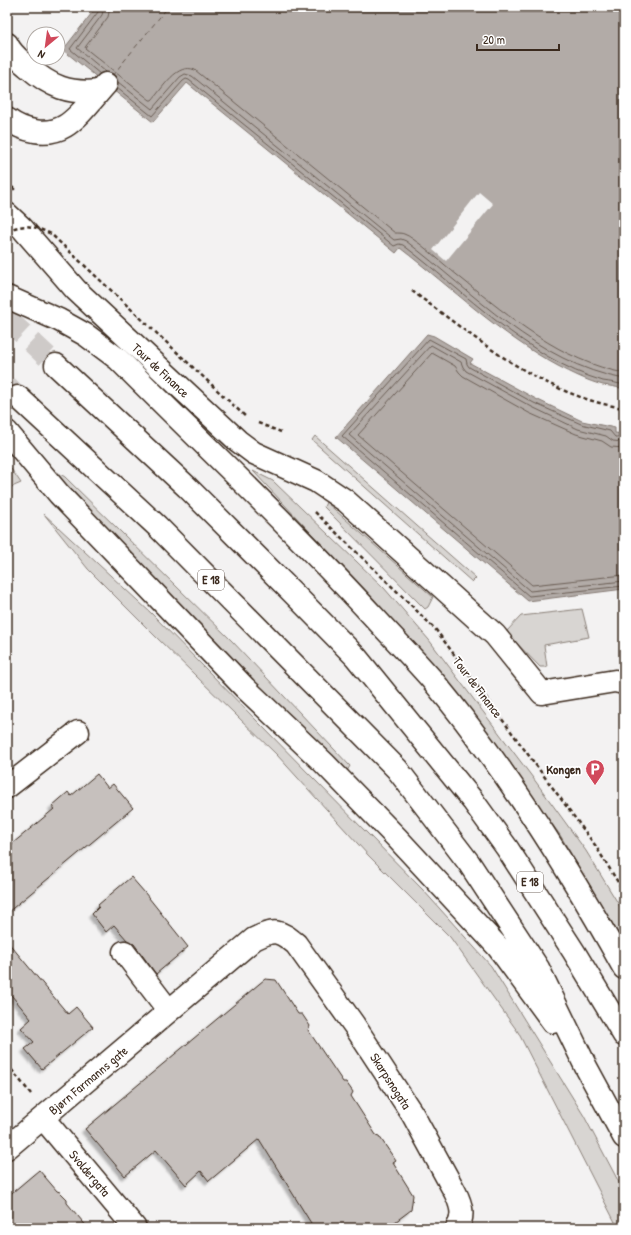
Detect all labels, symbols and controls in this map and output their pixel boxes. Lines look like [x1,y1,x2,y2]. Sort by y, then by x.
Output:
north arrow [26,26,66,66]
scale bar [477,26,559,52]
text: 20 m [483,31,505,48]
text: N [35,47,47,62]
street label: Tour de Finance [128,339,194,401]
road number: E 18 [198,570,224,590]
street label: Tour de Finance [449,653,507,721]
parking icon: Kongen [584,758,606,786]
place label: Kongen [546,760,581,779]
road number: E 18 [517,872,543,892]
street label: Bjørn Farmanns gate [45,1042,131,1118]
street label: Skarpsnogata [366,1049,416,1113]
street label: Svoldergata [65,1146,115,1200]

